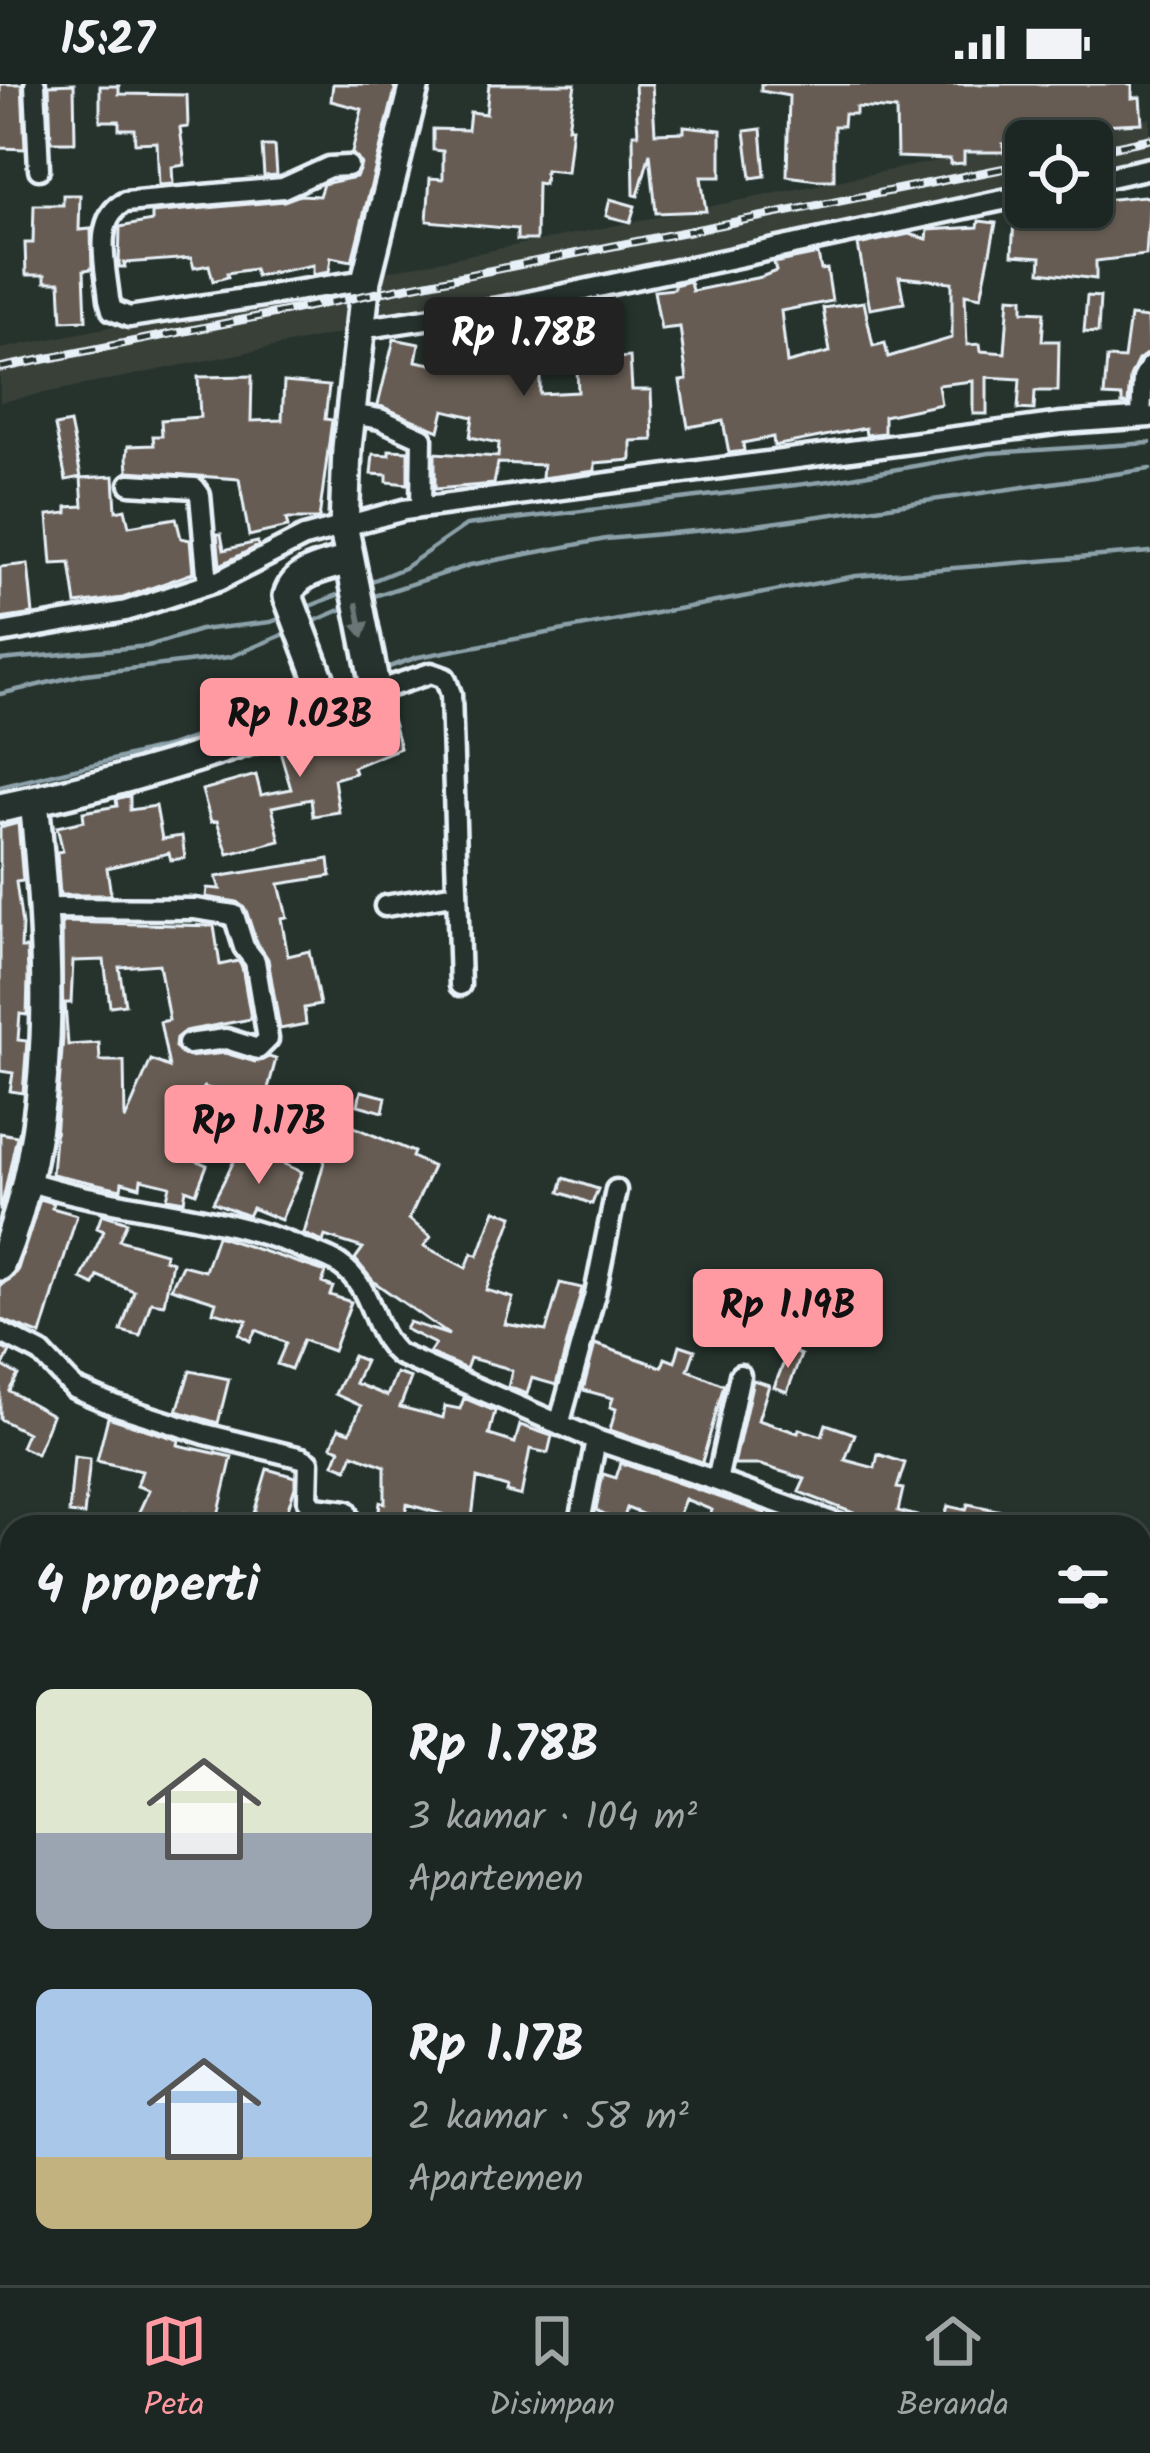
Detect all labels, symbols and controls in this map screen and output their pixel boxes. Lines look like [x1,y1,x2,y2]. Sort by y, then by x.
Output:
text: 15:27 [60,6,155,78]
map controls [1005,120,1113,228]
button: locate [1005,120,1113,228]
pin: Rp 1.78B [400,297,648,399]
text: Rp 1.78B [451,305,597,367]
one-way arrow [351,602,370,640]
pin: Rp 1.03B [176,678,424,780]
text: Rp 1.03B [227,686,373,748]
pin: Rp 1.17B [135,1085,383,1187]
text: Rp 1.17B [192,1093,326,1155]
pin: Rp 1.19B [664,1269,912,1371]
text: Rp 1.19B [720,1277,856,1339]
text: 4 properti [36,1547,260,1628]
icon: filters [1050,1554,1116,1620]
text: Rp 1.78B [408,1707,599,1788]
icon: home [132,1737,276,1881]
text: 3 kamar · 104 m² [408,1788,697,1850]
text: Apartemen [408,1850,584,1912]
text: Rp 1.17B [408,2007,585,2088]
icon: home [132,2037,276,2181]
text: 2 kamar · 58 m² [408,2088,689,2150]
text: Apartemen [408,2150,584,2212]
tab: Peta [141,2308,207,2433]
tab: Disimpan [489,2308,615,2433]
tab: Beranda [897,2308,1009,2433]

